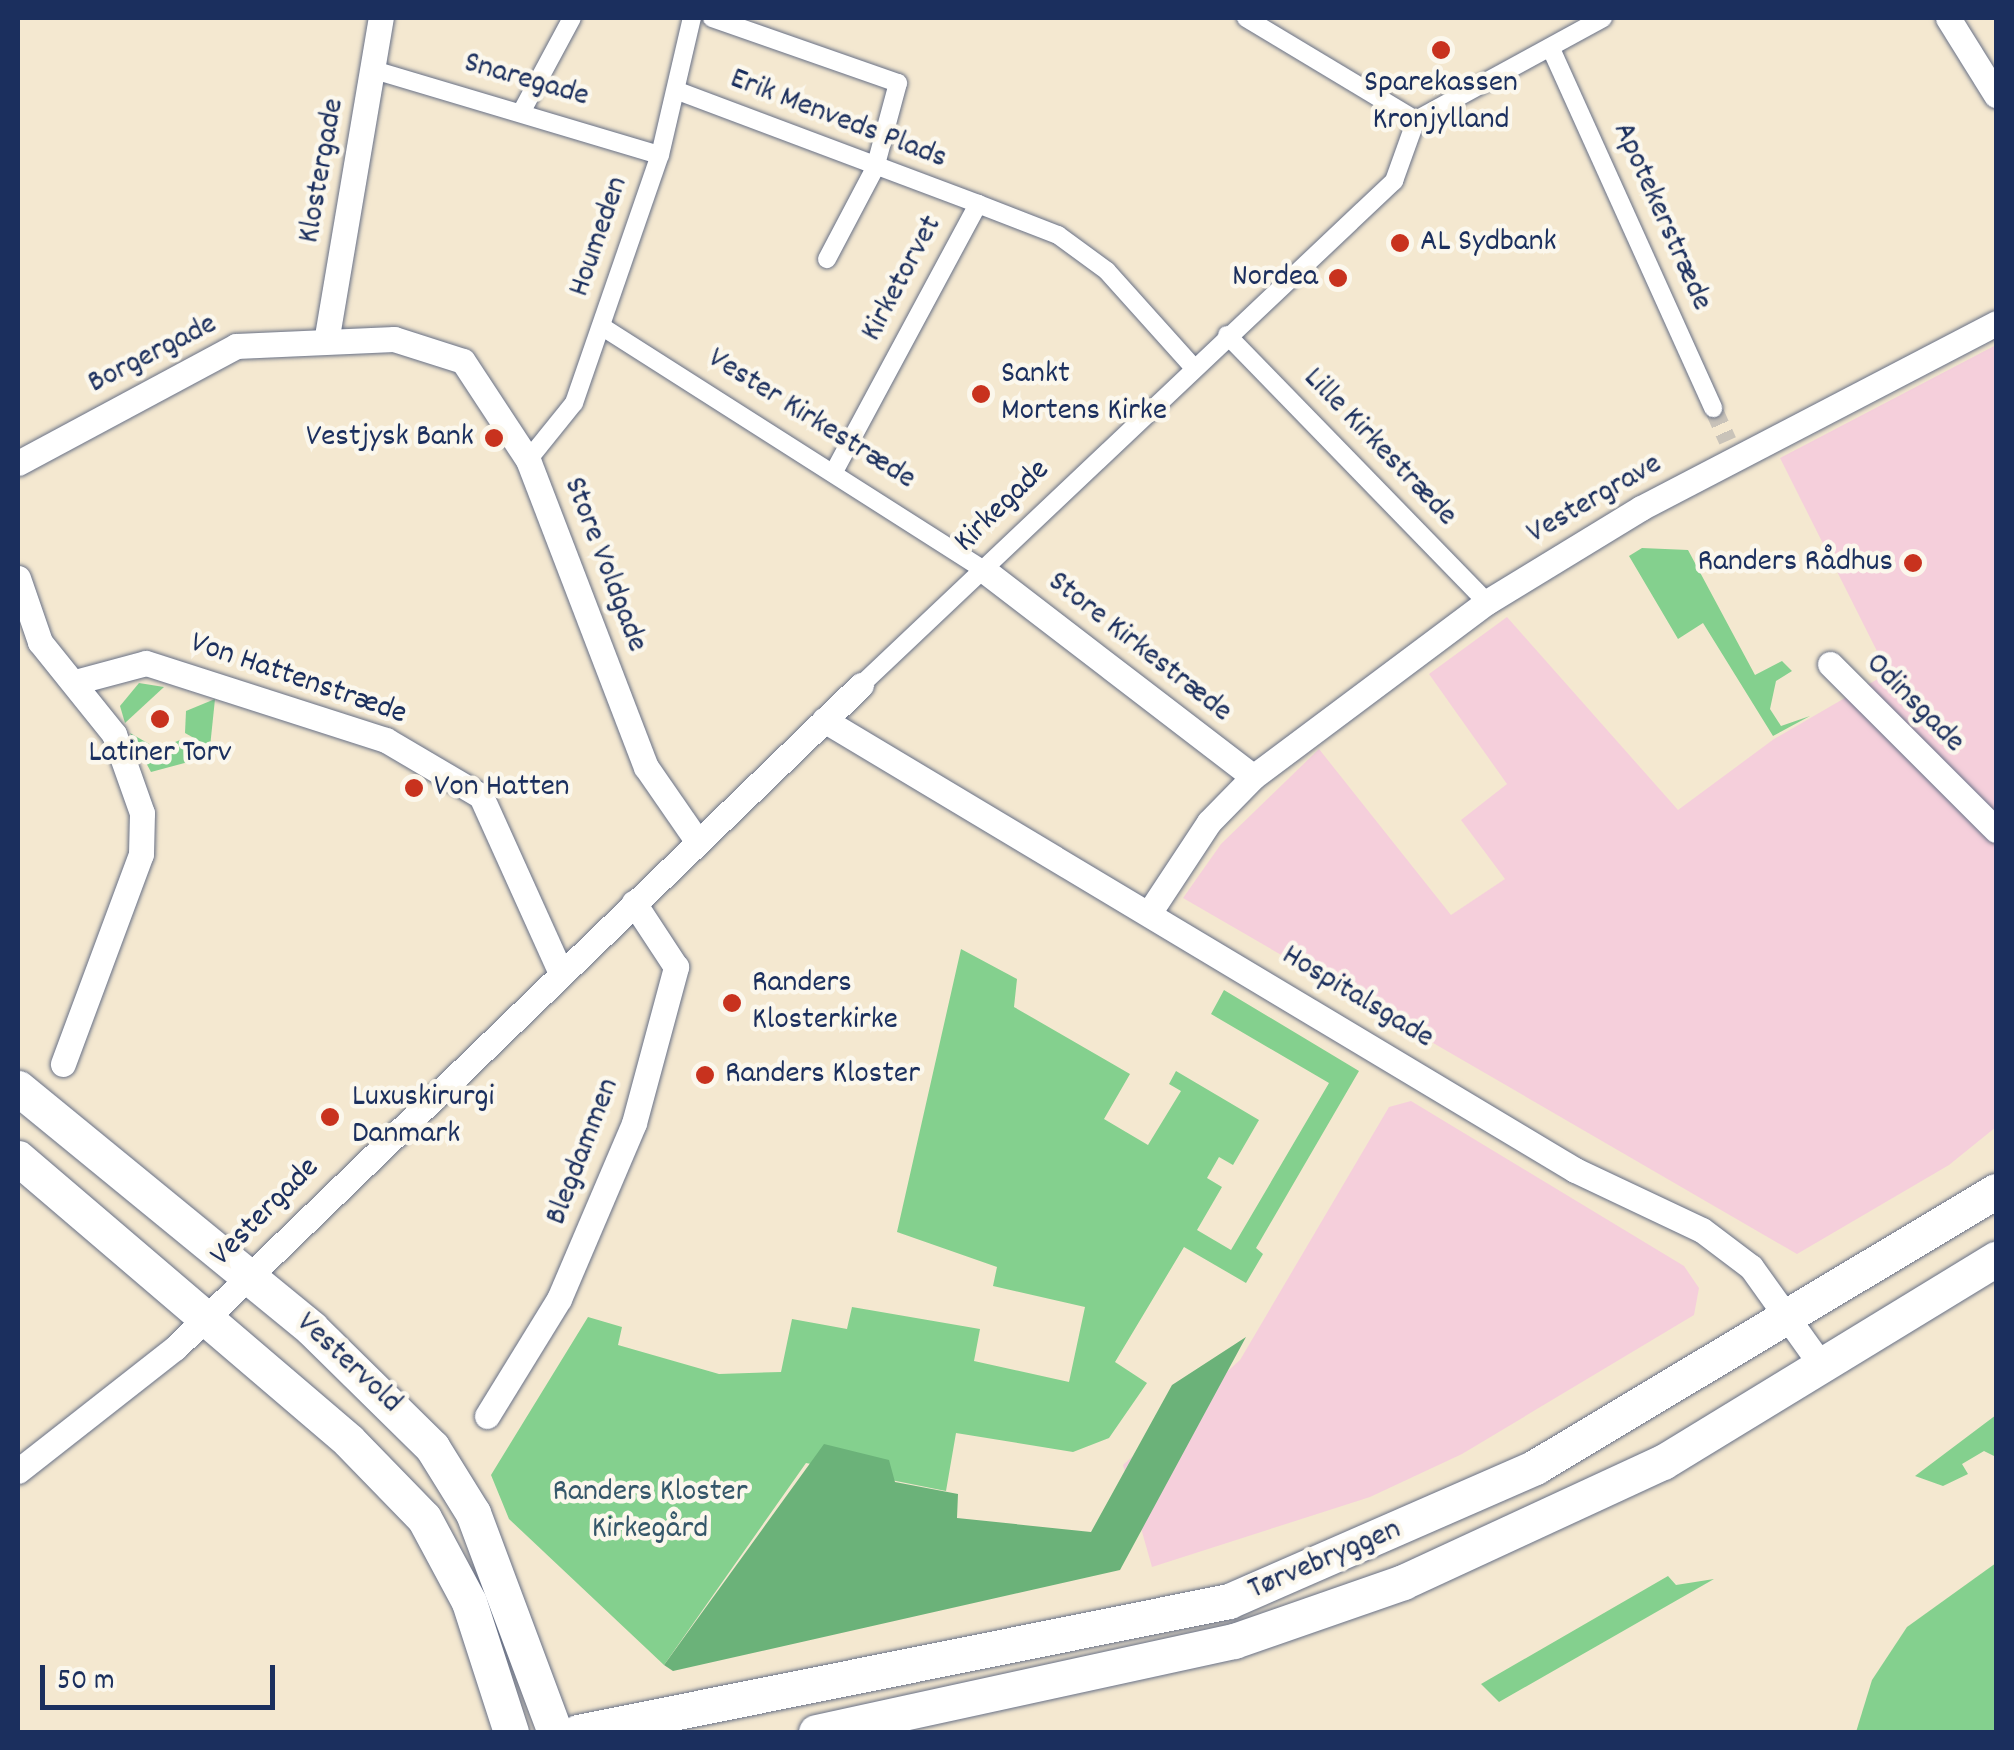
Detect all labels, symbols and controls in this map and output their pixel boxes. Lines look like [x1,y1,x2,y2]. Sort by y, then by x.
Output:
marker: Sparekassen Kronjylland [1430,39,1452,61]
street label: Snaregade [459,45,593,117]
street label: Erik Menveds Plads [724,61,952,179]
place label: Sparekassen Kronjylland [1364,66,1518,141]
street label: Klostergade [291,96,355,246]
street label: Apotekerstræde [1602,117,1720,317]
street label: Houmeden [562,172,638,302]
street label: Kirketorvet [854,210,952,348]
place label: AL Sydbank [1420,224,1557,262]
marker: AL Sydbank [1389,232,1411,254]
place label: Nordea [1232,259,1318,297]
marker: Nordea [1327,267,1349,289]
street label: Borgergade [82,306,224,404]
street label: Vester Kirkestræde [700,341,922,499]
place label: Sankt Mortens Kirke [1001,357,1167,432]
street label: Lille Kirkestræde [1294,361,1464,535]
marker: Sankt Mortens Kirke [970,383,992,405]
place label: Vestjysk Bank [306,419,474,457]
marker: Vestjysk Bank [483,427,505,449]
street label: Vestergrave [1521,446,1669,554]
street label: Kirkegade [947,452,1059,562]
street label: Store Voldgade [553,472,655,658]
place label: Randers Rådhus [1697,544,1893,582]
marker: Randers Rådhus [1902,552,1924,574]
street label: Store Kirkestræde [1039,564,1239,732]
street label: Von Hattenstræde [185,625,411,735]
street label: Odinsgade [1856,646,1972,762]
marker: Latiner Torv [149,708,171,730]
place label: Latiner Torv [88,735,232,773]
place label: Von Hatten [434,769,570,807]
marker: Von Hatten [403,777,425,799]
street label: Hospitalsgade [1274,938,1440,1058]
place label: Randers Klosterkirke [752,966,898,1041]
marker: Randers Klosterkirke [721,992,743,1014]
place label: Randers Kloster [725,1056,920,1094]
marker: Randers Kloster [694,1064,716,1086]
street label: Blegdammen [539,1073,629,1231]
place label: Luxuskirurgi Danmark [352,1080,494,1155]
marker: Luxuskirurgi Danmark [317,1104,343,1130]
street label: Vestergade [203,1150,329,1276]
street label: Vestervold [287,1305,409,1423]
park label: Randers Kloster Kirkegård [552,1475,748,1550]
street label: Tørvebryggen [1243,1512,1407,1610]
scale bar [45,1645,280,1707]
text: 50 m [57,1661,115,1704]

